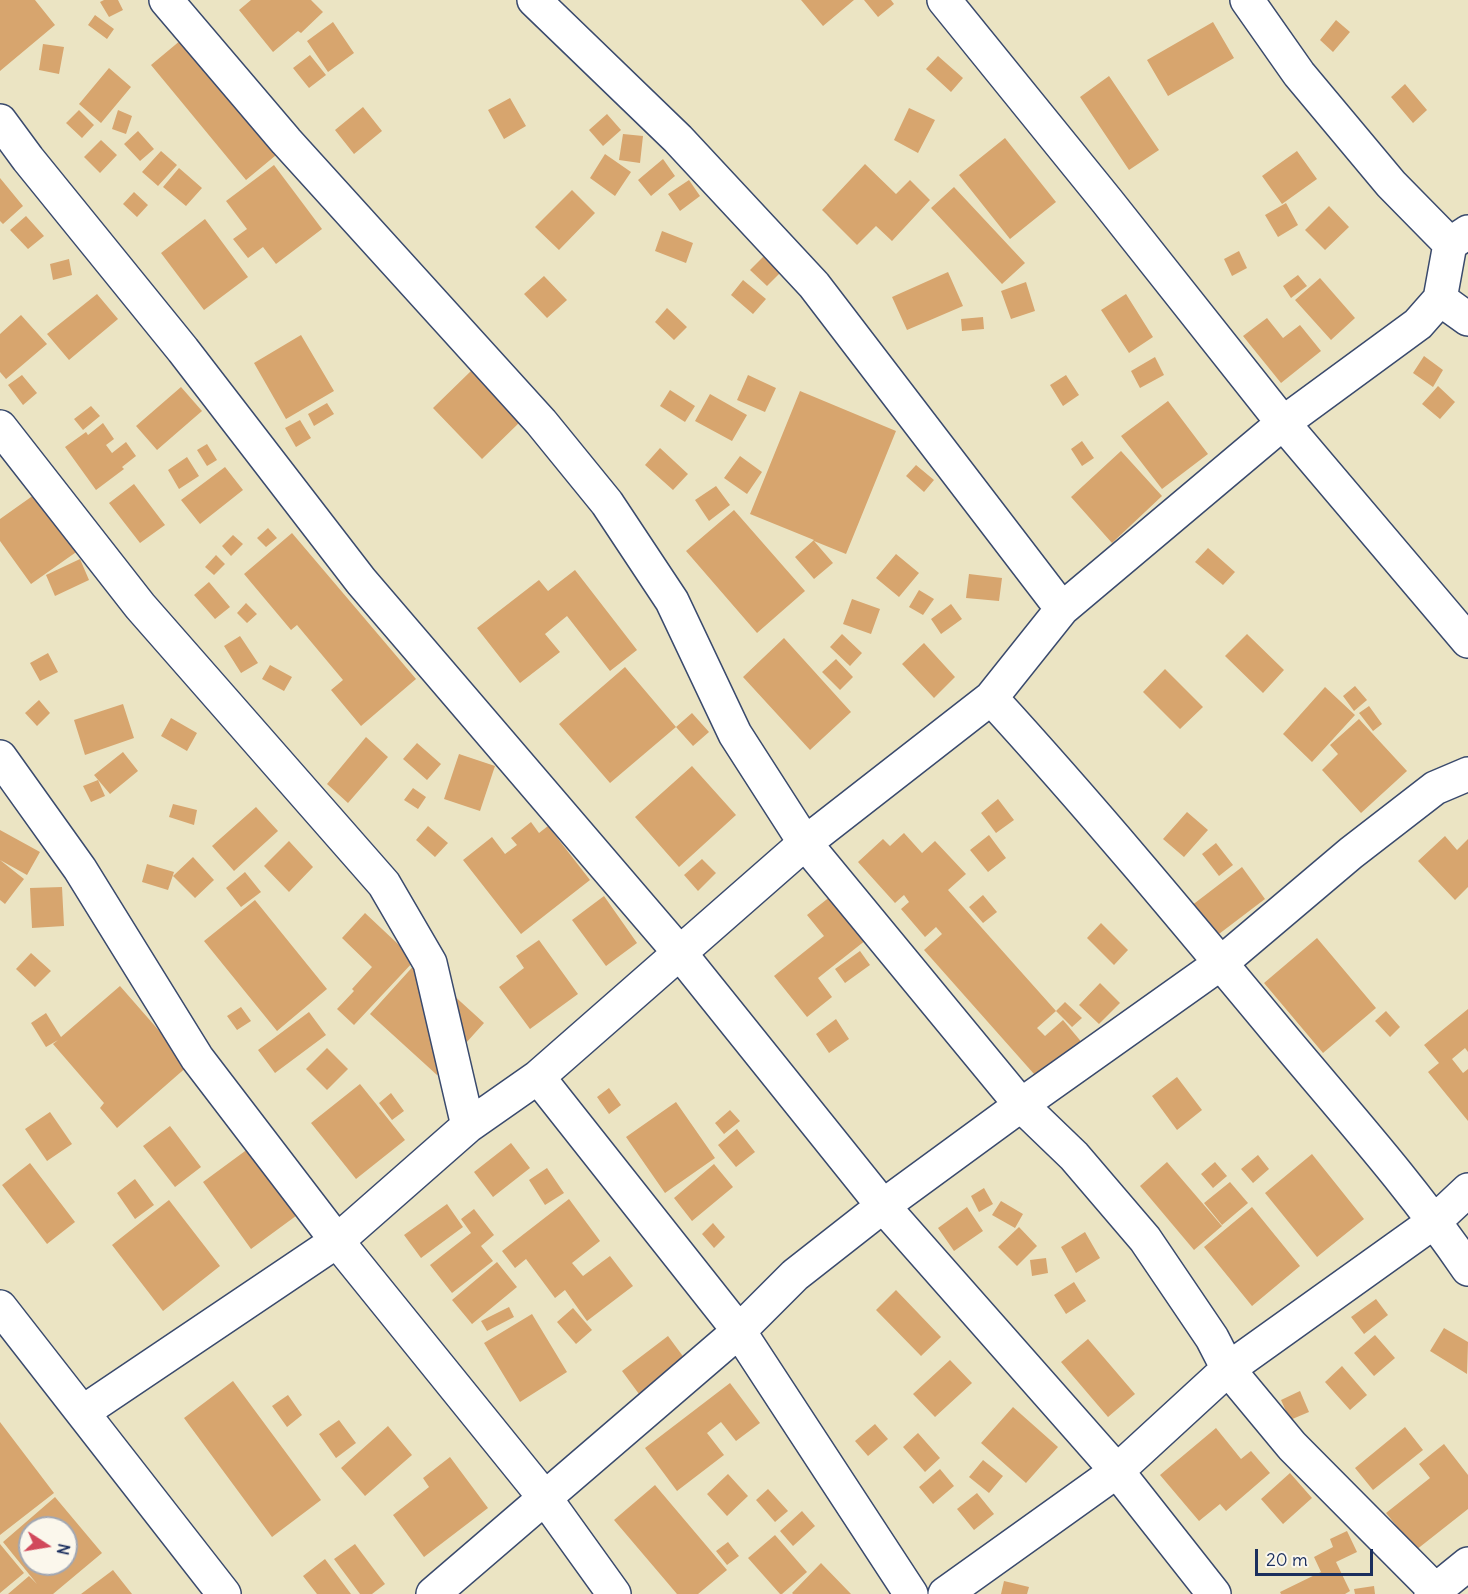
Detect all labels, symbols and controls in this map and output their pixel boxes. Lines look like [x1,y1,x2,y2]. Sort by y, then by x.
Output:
north arrow [18,1516,78,1576]
scale bar [1258,1537,1376,1575]
text: N [53,1542,75,1557]
text: 20 m [1266,1548,1308,1571]

